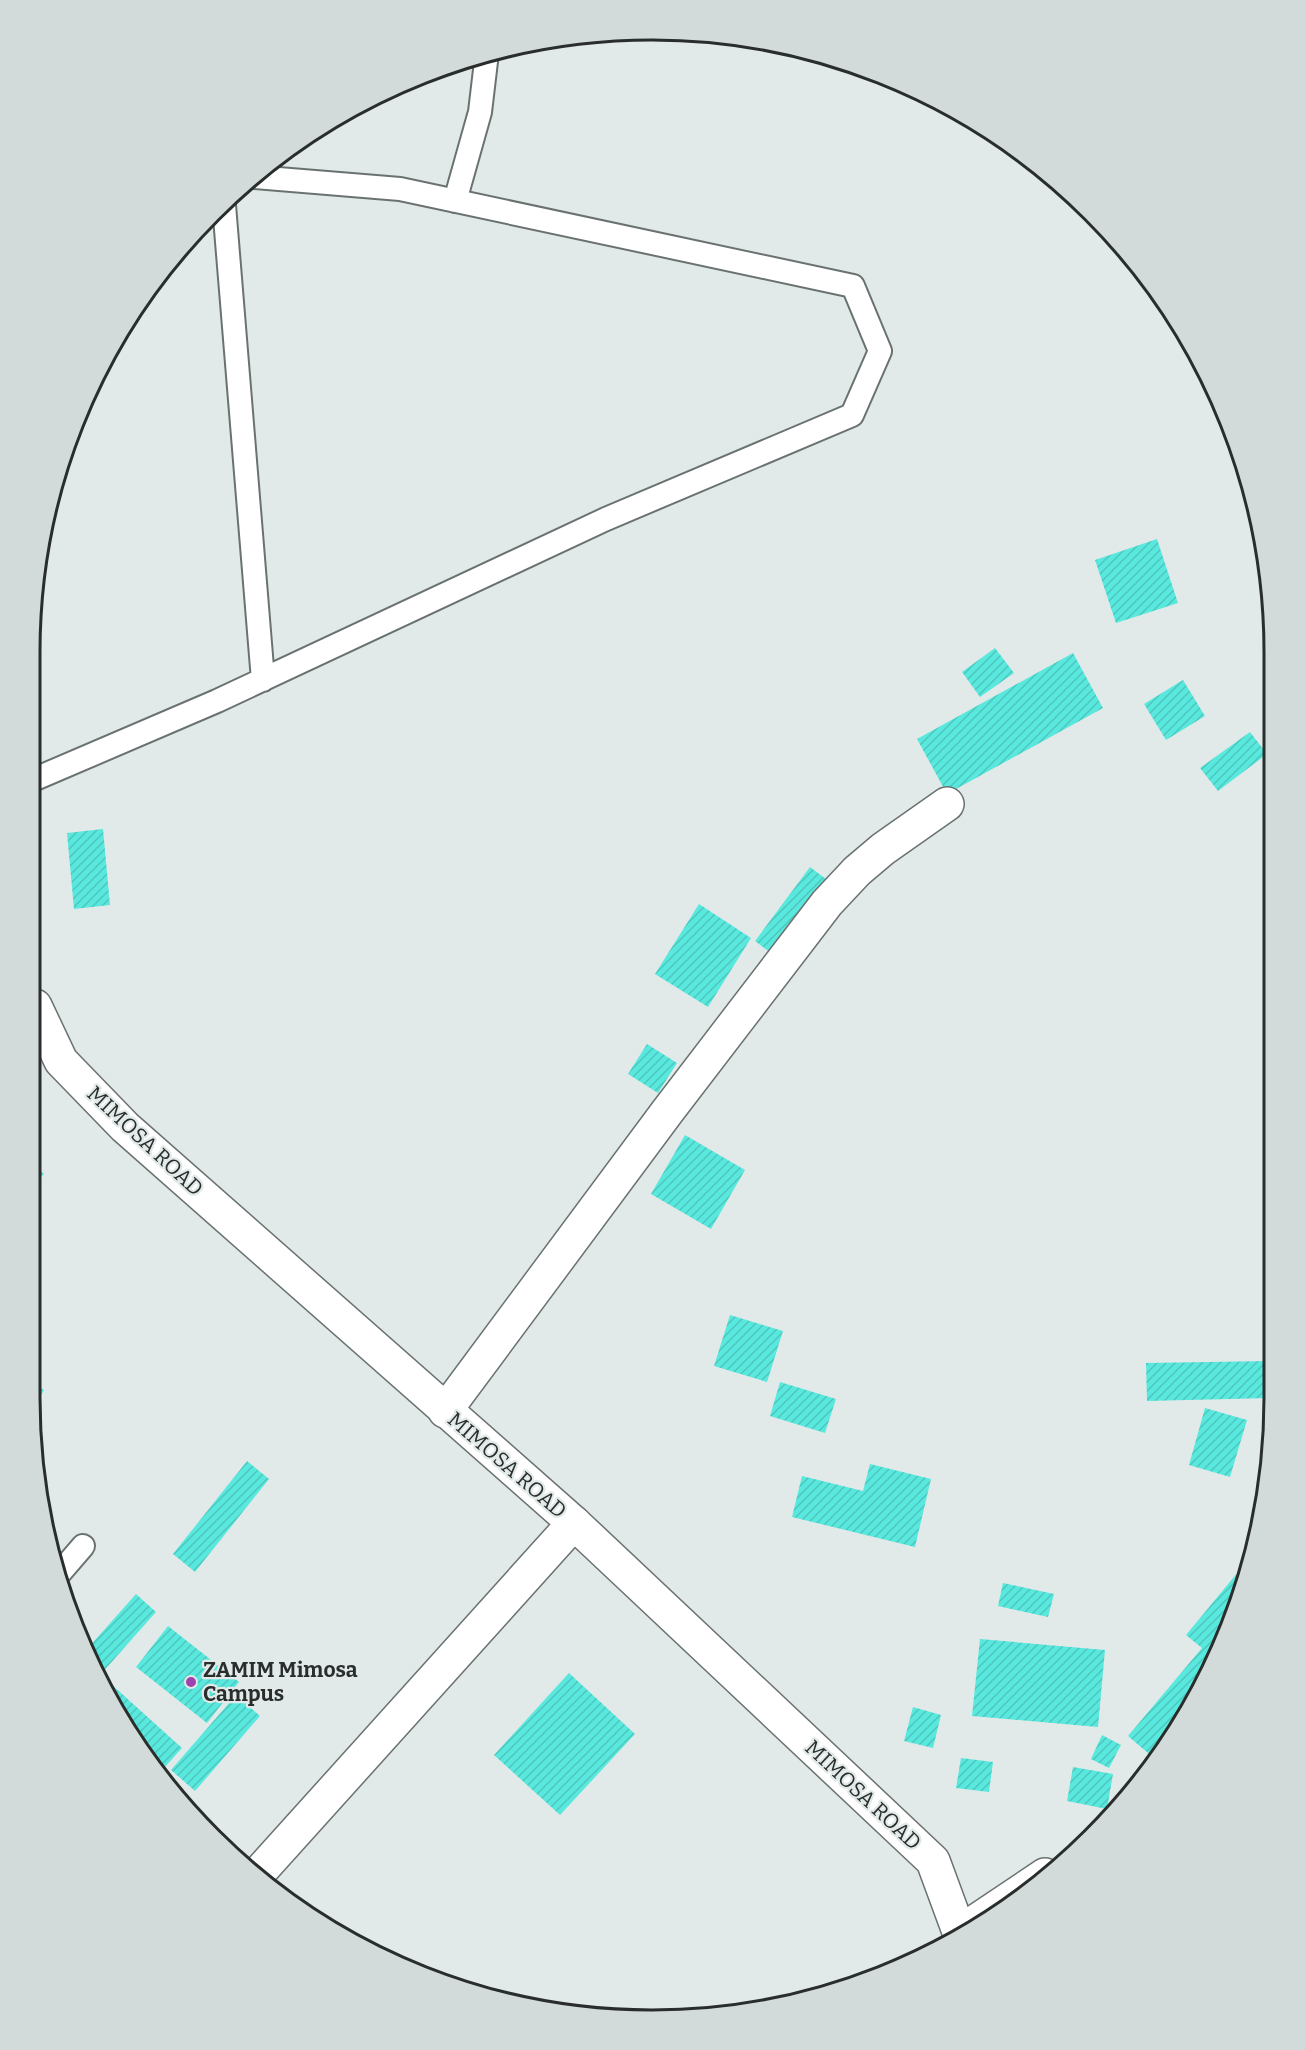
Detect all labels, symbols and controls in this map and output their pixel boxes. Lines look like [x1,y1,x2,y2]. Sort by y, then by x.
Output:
street label: MIMOSA ROAD [82,1081,208,1201]
street label: MIMOSA ROAD [442,1406,572,1524]
place label: ZAMIM Mimosa Campus [203,1657,358,1707]
marker: ZAMIM Mimosa Campus [184,1675,198,1689]
street label: MIMOSA ROAD [800,1735,926,1855]

